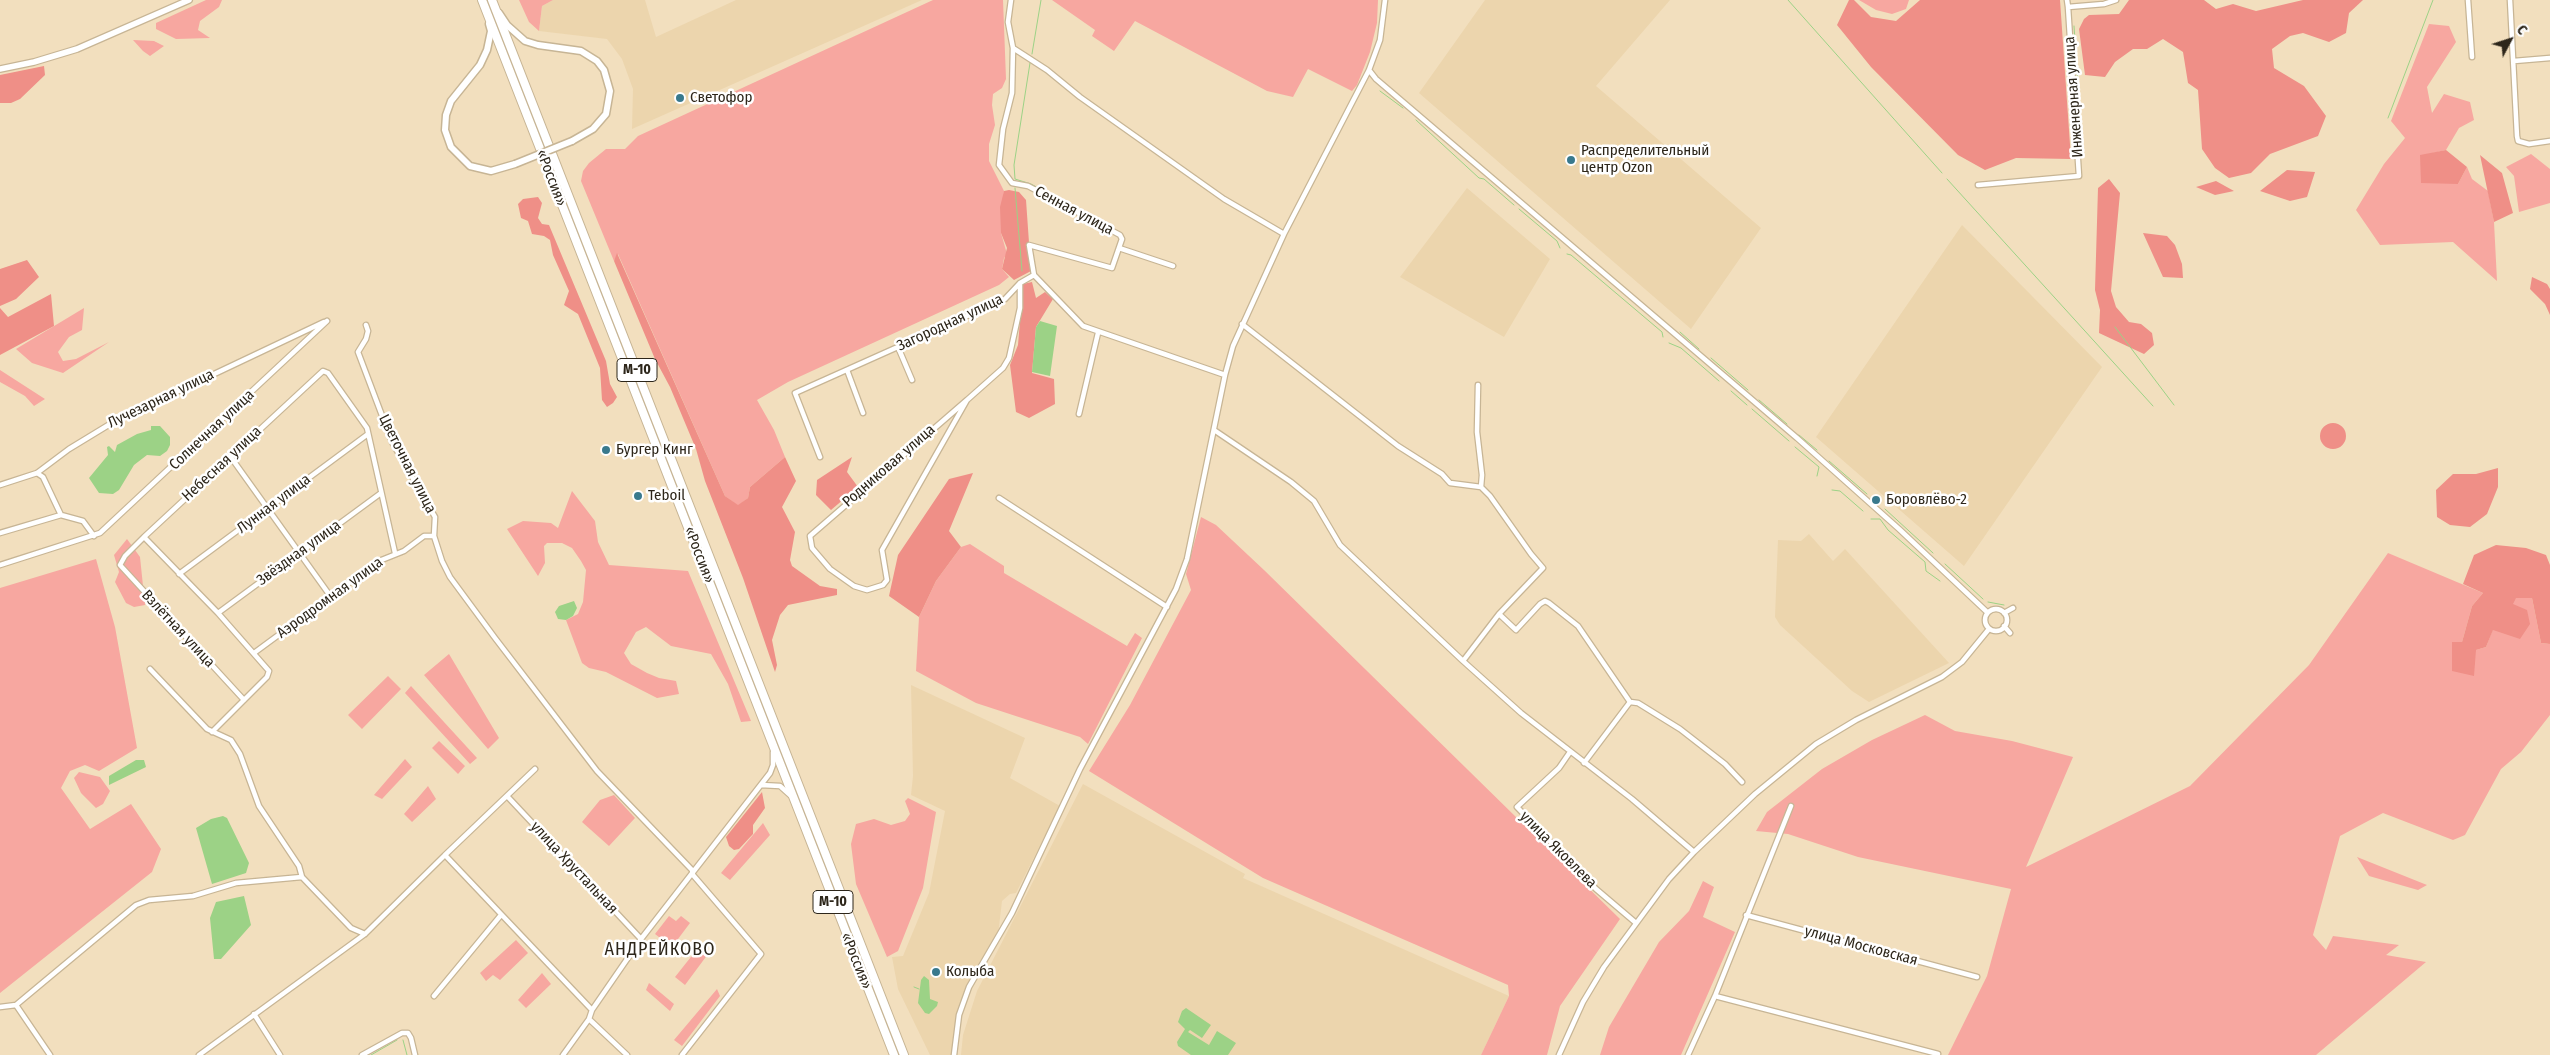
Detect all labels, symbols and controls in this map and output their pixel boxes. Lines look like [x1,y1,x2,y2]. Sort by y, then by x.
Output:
north arrow [2485,15,2535,65]
text: С [2513,22,2531,38]
street label: Инженерная улица [2061,36,2087,158]
place label: Светофор [690,89,752,107]
marker: Светофор [674,92,686,104]
place label: Распределительный центр Ozon [1581,142,1709,177]
street label: «Россия» [532,147,570,209]
marker: Распределительный центр Ozon [1565,154,1577,166]
street label: Сенная улица [1032,183,1116,239]
street label: Загородная улица [894,291,1006,355]
road number: М-10 [617,358,657,382]
street label: Лучезарная улица [105,366,217,432]
street label: Солнечная улица [166,386,258,474]
street label: Цветочная улица [374,412,440,516]
street label: Родниковая улица [839,421,939,511]
street label: Небесная улица [179,423,265,505]
place label: Бургер Кинг [616,441,693,459]
marker: Бургер Кинг [600,444,612,456]
street label: Лунная улица [234,471,314,537]
place label: Teboil [648,487,685,505]
marker: Teboil [632,490,644,502]
place label: Боровлёво-2 [1886,491,1967,509]
marker: Боровлёво-2 [1870,494,1882,506]
street label: Звёздная улица [253,516,345,590]
street label: «Россия» [680,524,718,586]
street label: Аэродромная улица [273,554,387,642]
street label: Взлётная улица [138,587,218,671]
street label: улица Яковлева [1516,808,1600,892]
street label: улица Хрустальная [527,818,621,918]
road number: М-10 [813,890,853,914]
street label: улица Московская [1802,922,1920,970]
street label: «Россия» [837,930,875,992]
district label: АНДРЕЙКОВО [603,939,717,961]
place label: Колыба [946,963,994,981]
marker: Колыба [930,966,942,978]

